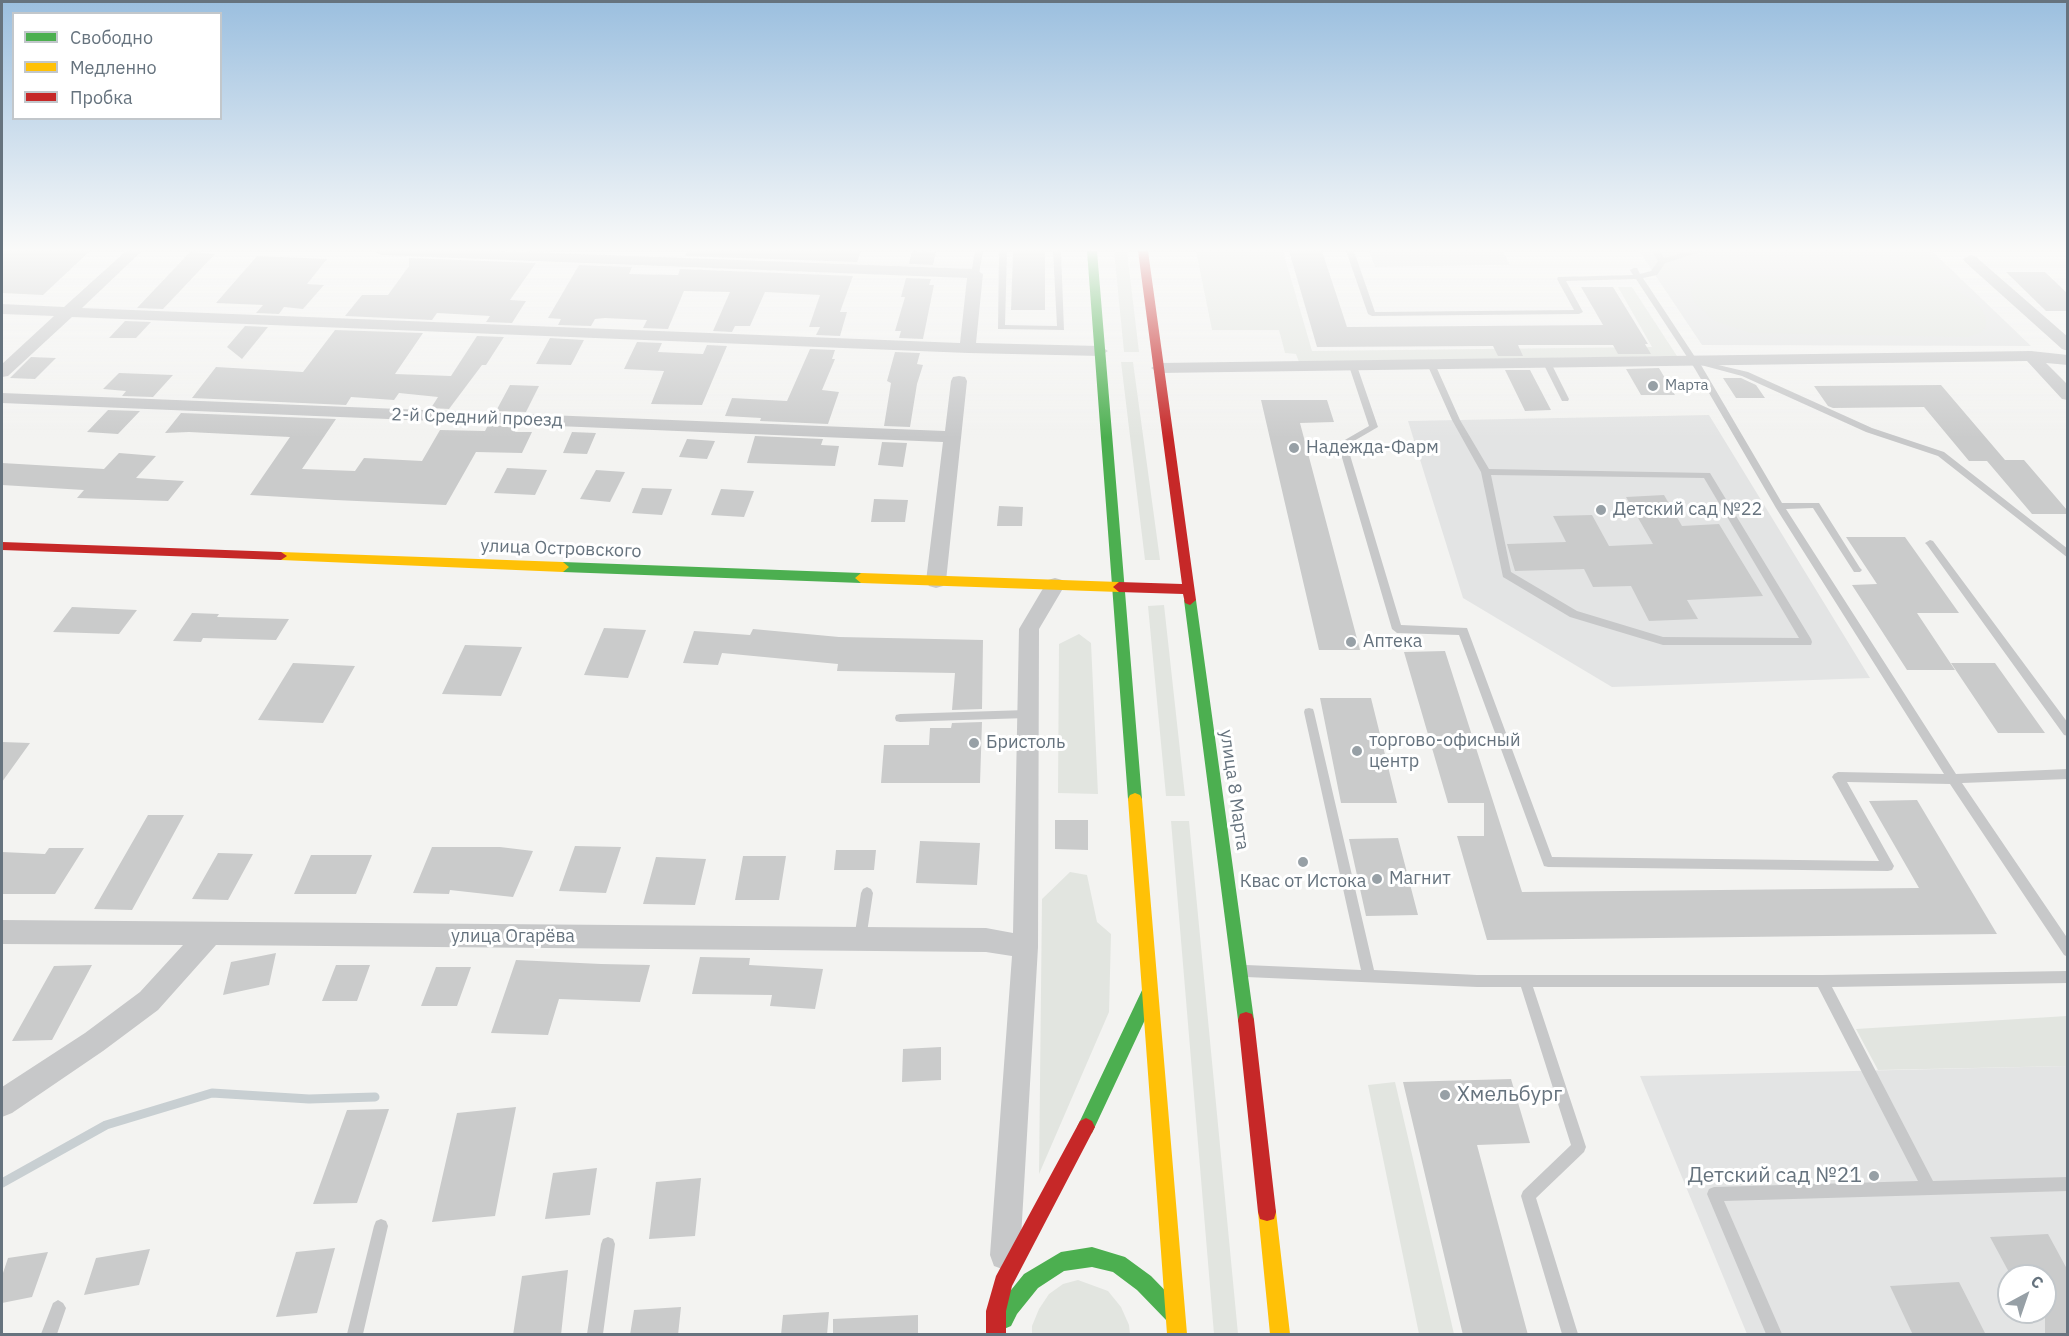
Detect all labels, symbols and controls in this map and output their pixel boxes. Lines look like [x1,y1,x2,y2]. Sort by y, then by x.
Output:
legend [12,12,222,120]
text: Свободно [70,26,153,49]
text: Медленно [70,56,157,79]
text: Пробка [70,86,133,109]
place label: Марта [1665,377,1709,395]
marker: Марта [1646,379,1660,393]
street label: 2-й Средний проезд [391,404,563,432]
place label: Надежда-Фарм [1306,437,1439,459]
marker: Надежда-Фарм [1287,441,1301,455]
place label: Детский сад №22 [1613,499,1762,521]
marker: Детский сад №22 [1594,503,1608,517]
street label: улица Островского [480,535,642,563]
place label: Аптека [1363,631,1422,653]
marker: Аптека [1344,635,1358,649]
street label: улица 8 Марта [1215,728,1253,852]
place label: торгово-офисный центр [1369,730,1520,772]
place label: Бристоль [986,732,1065,754]
marker: Бристоль [967,736,981,750]
marker: торгово-офисный центр [1350,744,1364,758]
marker: Квас от Истока [1296,855,1310,869]
place label: Магнит [1389,868,1451,890]
place label: Квас от Истока [1240,871,1366,893]
marker: Магнит [1370,872,1384,886]
street label: улица Огарёва [451,926,575,948]
place label: Хмельбург [1457,1082,1562,1108]
marker: Хмельбург [1438,1088,1452,1102]
place label: Детский сад №21 [1688,1163,1862,1189]
marker: Детский сад №21 [1867,1169,1881,1183]
north arrow [1997,1264,2057,1324]
text: С [2027,1271,2048,1293]

